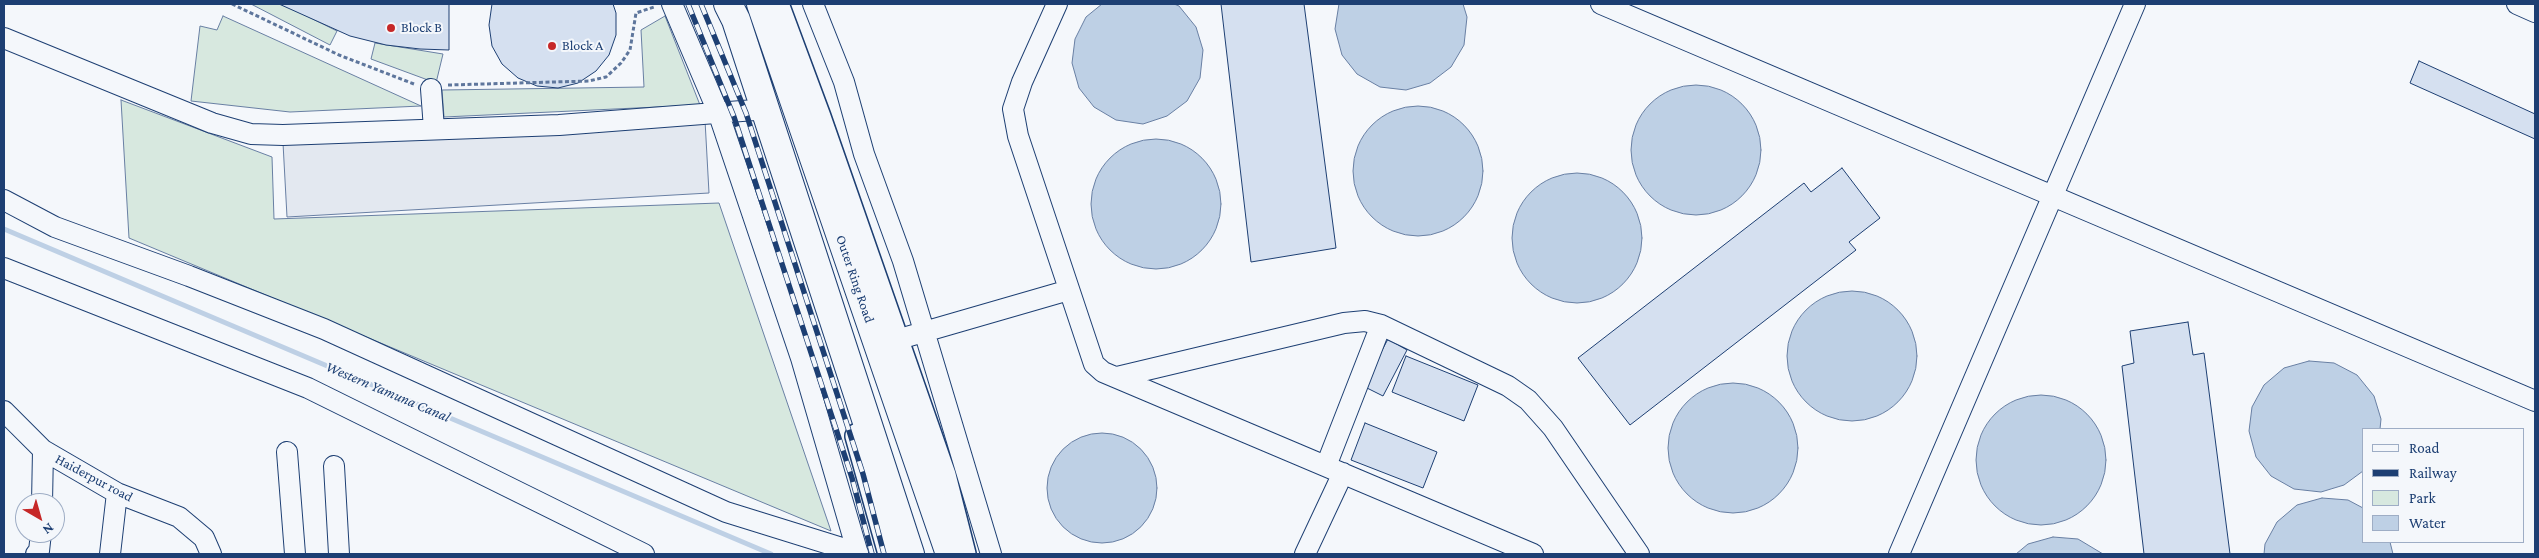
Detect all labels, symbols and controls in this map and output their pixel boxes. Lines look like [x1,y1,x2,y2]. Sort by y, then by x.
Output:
place label: Block B [401,20,442,36]
marker: Block B [385,22,397,34]
place label: Block A [562,38,603,54]
marker: Block A [546,40,558,52]
street label: Outer Ring Road [832,233,878,325]
water label: Western Yamuna Canal [323,358,453,426]
legend [2362,428,2524,543]
text: Road [2409,440,2439,456]
street label: Haiderpur road [52,450,136,506]
text: Railway [2409,465,2457,481]
text: Park [2409,490,2436,506]
north arrow [15,493,65,543]
text: Water [2409,515,2446,531]
text: N [40,520,57,538]

